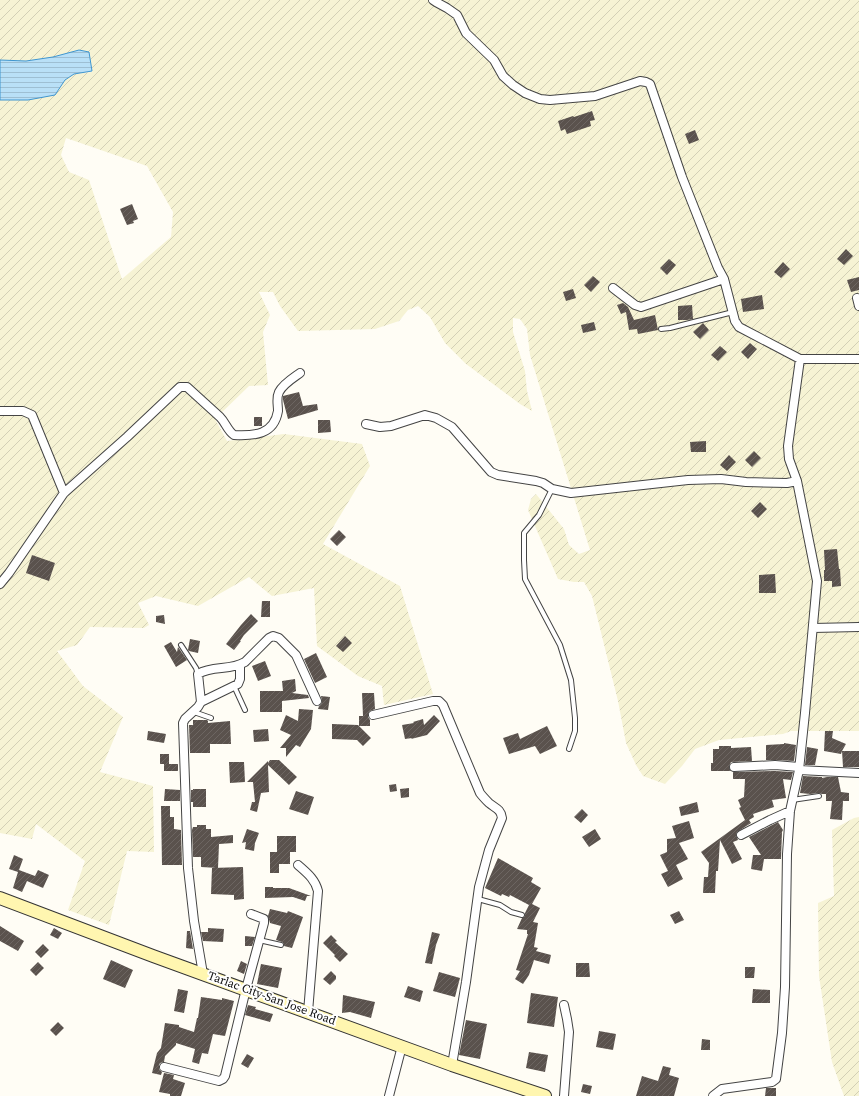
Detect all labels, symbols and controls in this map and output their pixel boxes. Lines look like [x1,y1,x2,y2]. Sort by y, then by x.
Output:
street label: Tarlac City-San Jose Road [206,967,338,1029]

